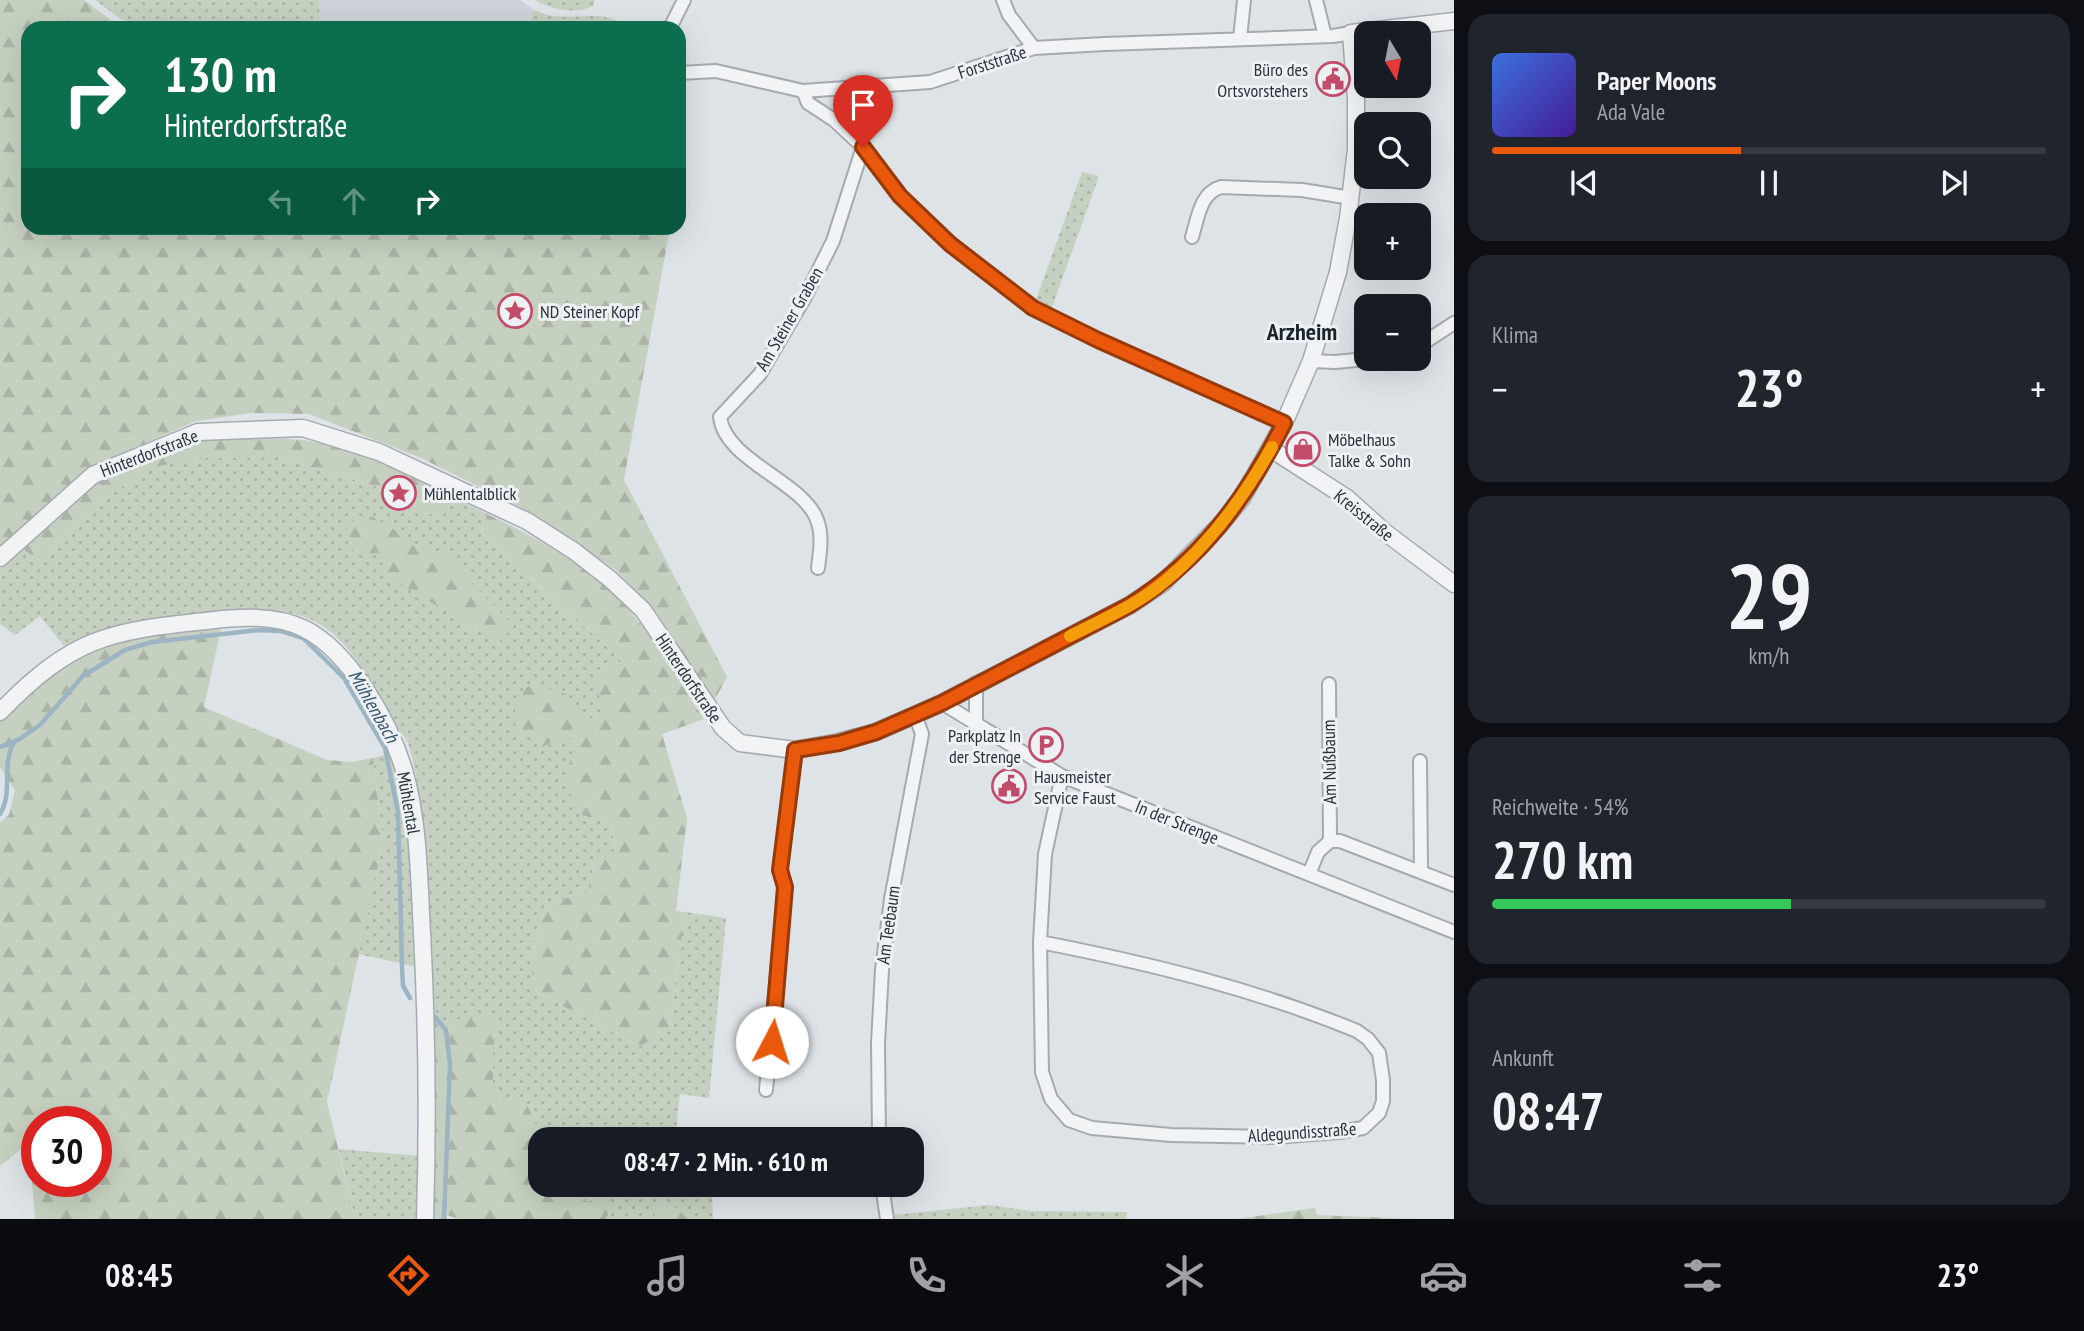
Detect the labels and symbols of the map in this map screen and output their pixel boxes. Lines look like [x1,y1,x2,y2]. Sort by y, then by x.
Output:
north arrow [1354,21,1432,98]
street label: Forststraße [955,40,1029,84]
place label: Büro des Ortsvorstehers [1217,58,1308,102]
public building icon: Büro des Ortsvorstehers [1314,60,1352,98]
pin [833,75,893,147]
street label: Am Steiner Graben [750,263,828,375]
place icon: ND Steiner Kopf [496,292,534,330]
place label: ND Steiner Kopf [540,300,640,323]
district label: Arzheim [1266,316,1337,347]
street label: Hinterdorfstraße [97,424,201,482]
place label: Möbelhaus Talke & Sohn [1328,428,1411,472]
shop icon: Möbelhaus Talke & Sohn [1284,430,1322,468]
place icon: Mühlentalblick [380,474,418,512]
place label: Mühlentalblick [424,482,516,505]
street label: Kreisstraße [1329,484,1399,546]
street label: Hinterdorfstraße [651,629,727,727]
water label: Mühlenbach [344,665,405,748]
street label: Am Nußbaum [1317,719,1341,805]
place label: Parkplatz In der Strenge [948,724,1021,768]
parking icon: Parkplatz In der Strenge [1027,726,1065,764]
place label: Hausmeister Service Faust [1034,765,1116,809]
public building icon: Hausmeister Service Faust [990,767,1028,805]
street label: Mühlental [392,770,426,837]
street label: In der Strenge [1132,795,1222,849]
street label: Am Teebaum [871,884,905,966]
position arrow [735,1005,809,1079]
speed limit sign: 30 [21,1106,112,1197]
street label: Aldegundisstraße [1247,1117,1357,1147]

